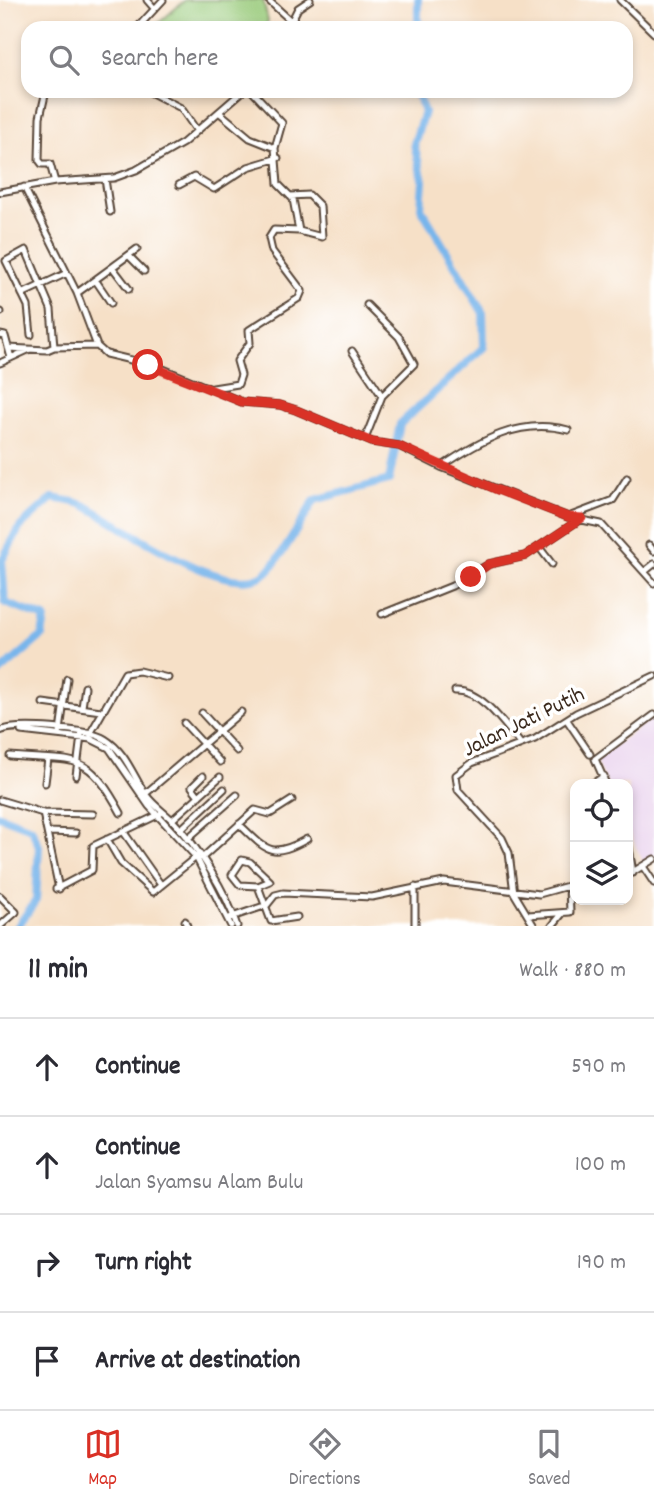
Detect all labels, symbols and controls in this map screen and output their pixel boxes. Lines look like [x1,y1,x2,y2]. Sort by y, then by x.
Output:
search box [21,21,633,98]
icon: search [45,41,83,79]
text: Search here [101,41,219,78]
route start [132,349,163,380]
route end [455,561,486,592]
street label: Jalan Jati Putih [458,679,591,767]
map controls [570,779,633,905]
button: locate [570,779,633,842]
button: layers [570,842,633,905]
text: 11 min [28,950,88,993]
text: Walk · 880 m [519,955,626,988]
icon: ahead [28,1048,66,1086]
text: Continue [95,1049,180,1086]
text: 590 m [571,1051,626,1084]
text: Continue [95,1130,180,1167]
icon: ahead [28,1146,66,1184]
text: 100 m [575,1149,626,1182]
text: Jalan Syamsu Alam Bulu [95,1167,303,1200]
icon: right [28,1244,66,1282]
text: Turn right [95,1245,192,1282]
text: 190 m [577,1247,626,1280]
icon: arrive [28,1342,66,1380]
text: Arrive at destination [95,1343,300,1380]
tab: Map [84,1425,122,1494]
tab: Directions [289,1425,361,1494]
tab: Saved [528,1425,570,1494]

